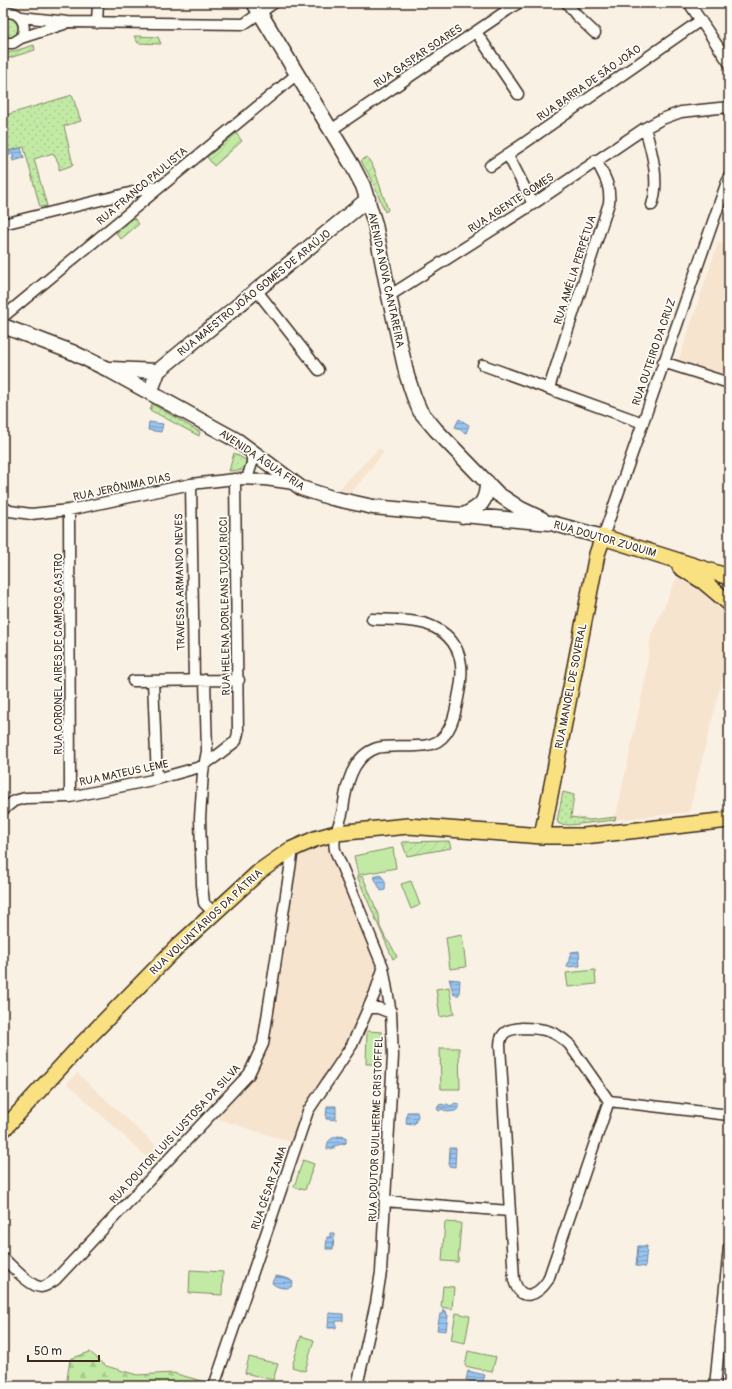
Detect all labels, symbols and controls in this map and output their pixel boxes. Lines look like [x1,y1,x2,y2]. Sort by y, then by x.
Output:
street label: RUA GASPAR SOARES [371,22,465,90]
street label: RUA BARRA DE SÃO JOÃO [535,42,643,124]
street label: RUA FRANCO PAULISTA [94,144,190,228]
street label: RUA AGENTE GOMES [466,170,556,236]
street label: AVENIDA NOVA CANTAREIRA [365,211,407,349]
street label: RUA AMÉLIA PERPÉTUA [551,214,599,326]
street label: RUA MAESTRO JOÃO GOMES DE ARAÚJO [175,227,333,359]
street label: RUA OUTEIRO DA CRUZ [630,296,679,407]
street label: AVENIDA ÁGUA FRIA [217,427,307,493]
street label: RUA JERÔNIMA DIAS [72,470,172,504]
street label: TRAVESSA ARMANDO NEVES [172,513,188,651]
street label: RUA HELENA DORLEANS TUCCI RICCI [217,516,233,696]
street label: RUA DOUTOR ZUQUIM [552,518,658,560]
street label: RUA CORONEL AIRES DE CAMPOS CASTRO [52,553,65,755]
street label: RUA MANOEL DE SOVERAL [552,622,590,750]
street label: RUA MATEUS LEME [78,757,170,789]
street label: RUA VOLUNTÁRIOS DA PÁTRIA [147,866,265,978]
street label: RUA DOUTOR GUILHERME CRISTOFFEL [366,1036,386,1222]
street label: RUA DOUTOR LUIS LUSTOSA DA SILVA [107,1062,243,1206]
street label: RUA CÉSAR ZAMA [249,1144,289,1232]
scale bar [28,1337,99,1363]
text: 50 m [34,1344,62,1359]

